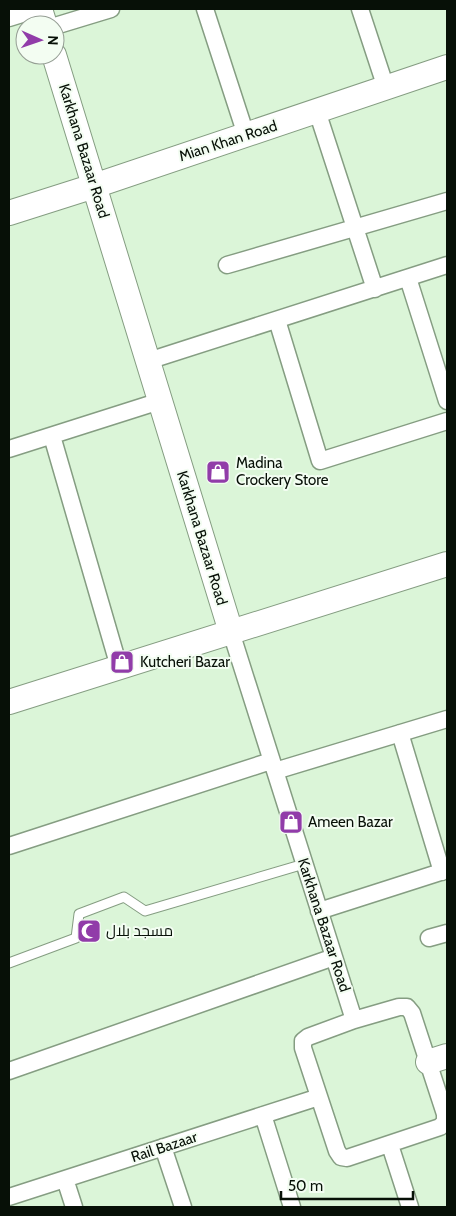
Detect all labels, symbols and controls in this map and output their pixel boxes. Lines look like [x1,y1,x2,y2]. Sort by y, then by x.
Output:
north arrow [15,15,65,65]
text: N [44,35,62,46]
street label: Karkhana Bazaar Road [55,82,113,220]
street label: Mian Khan Road [177,117,279,165]
place label: Madina Crockery Store [236,454,329,489]
shop icon: Madina Crockery Store [205,459,231,485]
street label: Karkhana Bazaar Road [173,469,231,607]
shop icon: Kutcheri Bazar [109,649,135,675]
place label: Kutcheri Bazar [140,653,230,671]
shop icon: Ameen Bazar [278,809,304,835]
place label: Ameen Bazar [308,813,393,831]
street label: Karkhana Bazaar Road [294,856,354,994]
mosque icon: مسجد بلال [76,918,102,944]
place label: مسجد بلال [106,922,173,940]
street label: Rail Bazaar [129,1128,200,1166]
scale bar [281,1168,414,1200]
text: 50 m [288,1177,323,1195]

